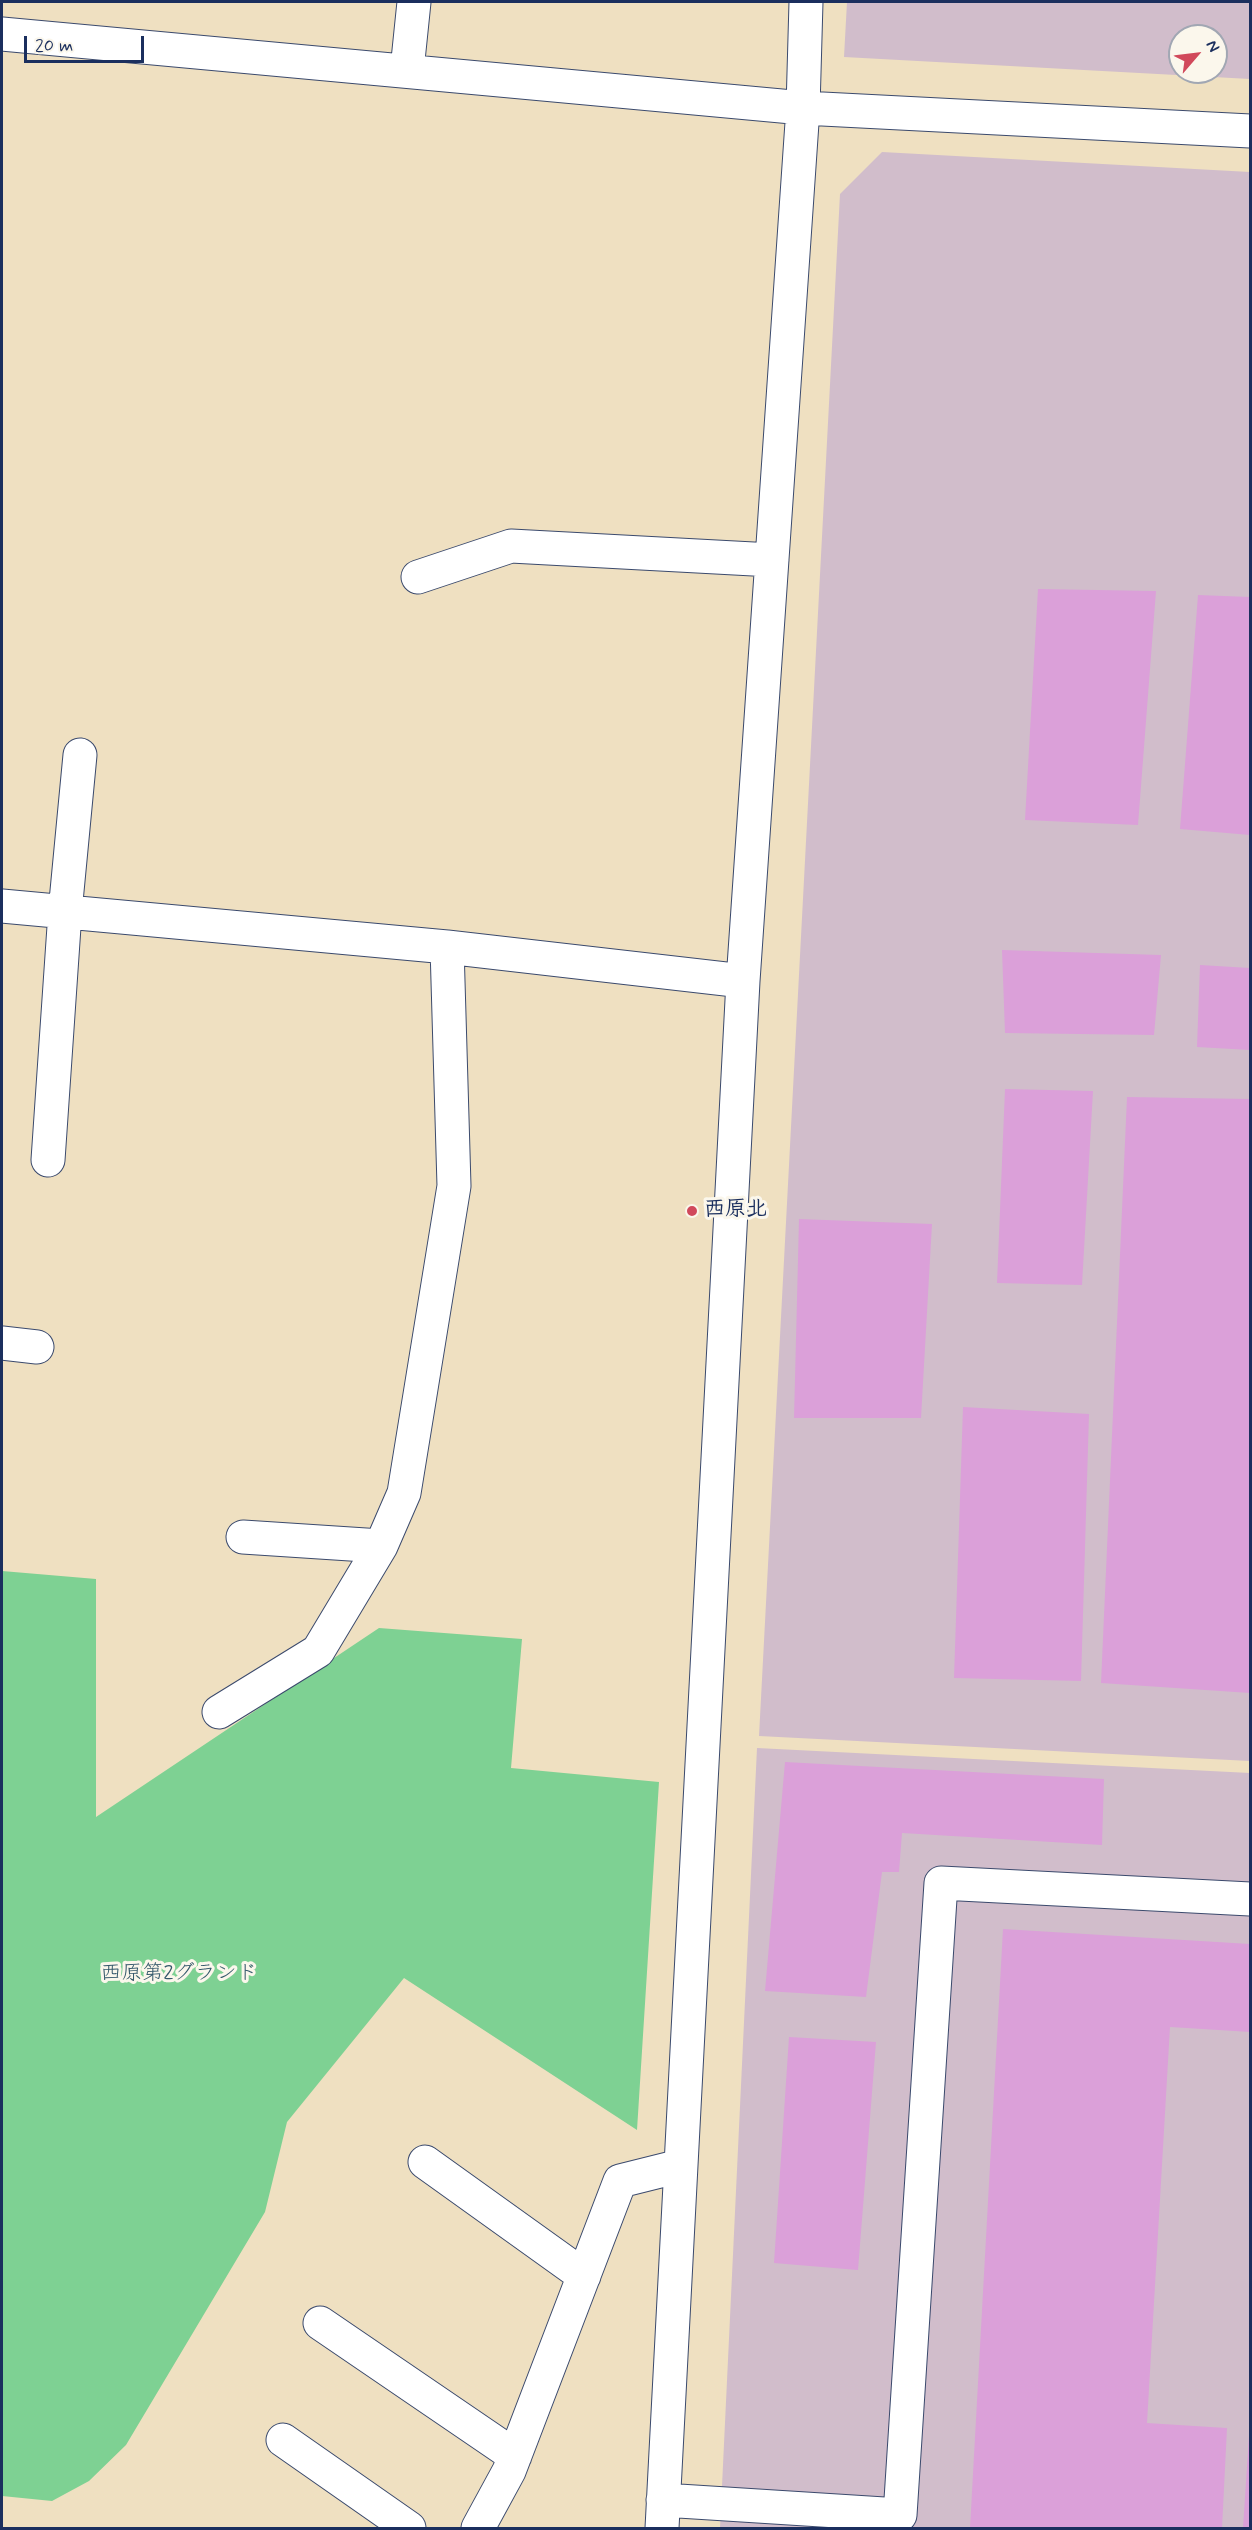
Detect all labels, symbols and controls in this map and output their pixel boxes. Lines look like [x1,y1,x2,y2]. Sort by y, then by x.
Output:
scale bar [27,24,147,62]
north arrow [1168,24,1228,84]
text: 20 m [35,34,73,58]
text: N [1201,37,1224,56]
place label: 西原北 [704,1198,767,1224]
marker: 西原北 [685,1204,699,1218]
park label: 西原第2グランド [100,1962,258,1988]

